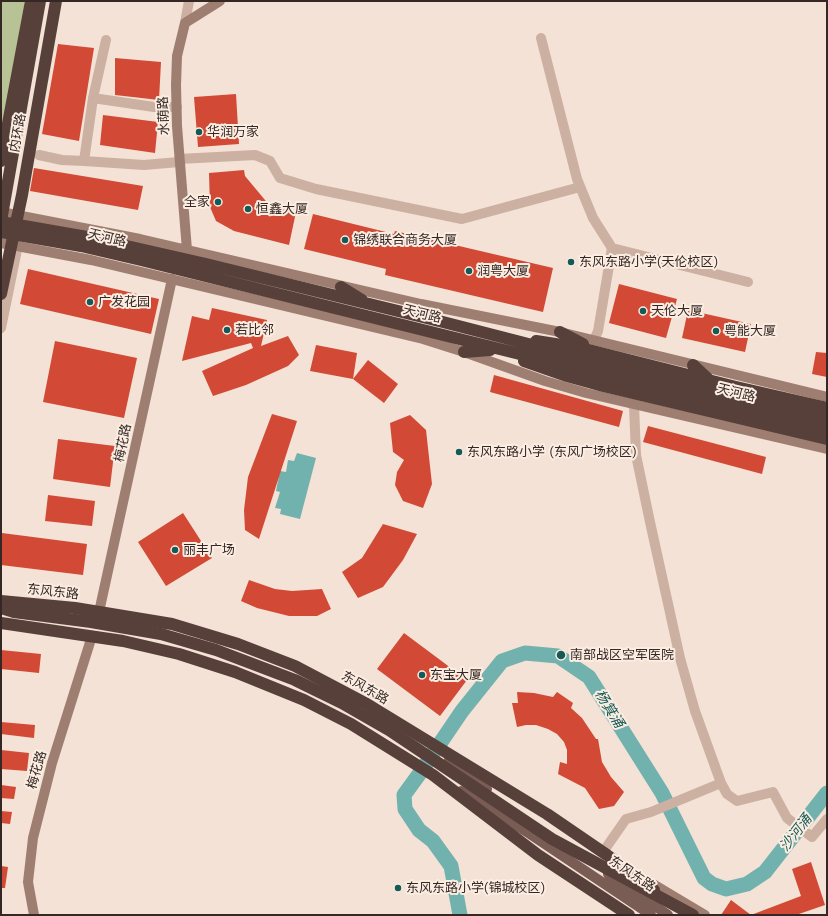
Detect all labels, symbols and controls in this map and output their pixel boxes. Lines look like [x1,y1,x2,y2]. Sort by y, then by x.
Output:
street label: 水荫路 [156,96,172,136]
street label: 内环路 [7,112,29,154]
place label: 华润万家 [207,124,259,140]
marker: 华润万家 [194,127,204,137]
place label: 全家 [184,194,210,210]
marker: 全家 [213,197,223,207]
place label: 恒鑫大厦 [256,201,308,217]
marker: 恒鑫大厦 [243,204,253,214]
street label: 天河路 [86,226,128,250]
place label: 锦绣联合商务大厦 [353,232,457,248]
marker: 锦绣联合商务大厦 [340,235,350,245]
place label: 东风东路小学(天伦校区) [579,254,718,270]
marker: 东风东路小学(天伦校区) [566,257,576,267]
place label: 润粤大厦 [477,263,529,279]
marker: 润粤大厦 [464,266,474,276]
place label: 广发花园 [98,294,150,310]
marker: 广发花园 [85,297,95,307]
street label: 天河路 [401,302,443,326]
place label: 天伦大厦 [651,303,703,319]
marker: 天伦大厦 [638,306,648,316]
place label: 若比邻 [235,322,274,338]
place label: 粤能大厦 [724,323,776,339]
marker: 若比邻 [222,325,232,335]
marker: 粤能大厦 [711,326,721,336]
street label: 天河路 [715,381,757,405]
street label: 梅花路 [111,422,135,464]
place label: 东风东路小学 (东风广场校区) [467,444,637,460]
marker: 东风东路小学 (东风广场校区) [454,447,464,457]
place label: 丽丰广场 [183,542,235,558]
marker: 丽丰广场 [170,545,180,555]
street label: 东风东路 [26,582,80,602]
place label: 南部战区空军医院 [570,647,674,663]
marker: 南部战区空军医院 [555,649,567,661]
place label: 东宝大厦 [430,667,482,683]
street label: 东风东路 [339,668,391,708]
marker: 东宝大厦 [417,670,427,680]
water label: 杨箕涌 [591,687,627,731]
street label: 梅花路 [24,749,50,791]
water label: 沙河涌 [776,811,816,855]
street label: 东风东路 [606,853,658,895]
place label: 东风东路小学(锦城校区) [406,880,545,896]
marker: 东风东路小学(锦城校区) [393,883,403,893]

